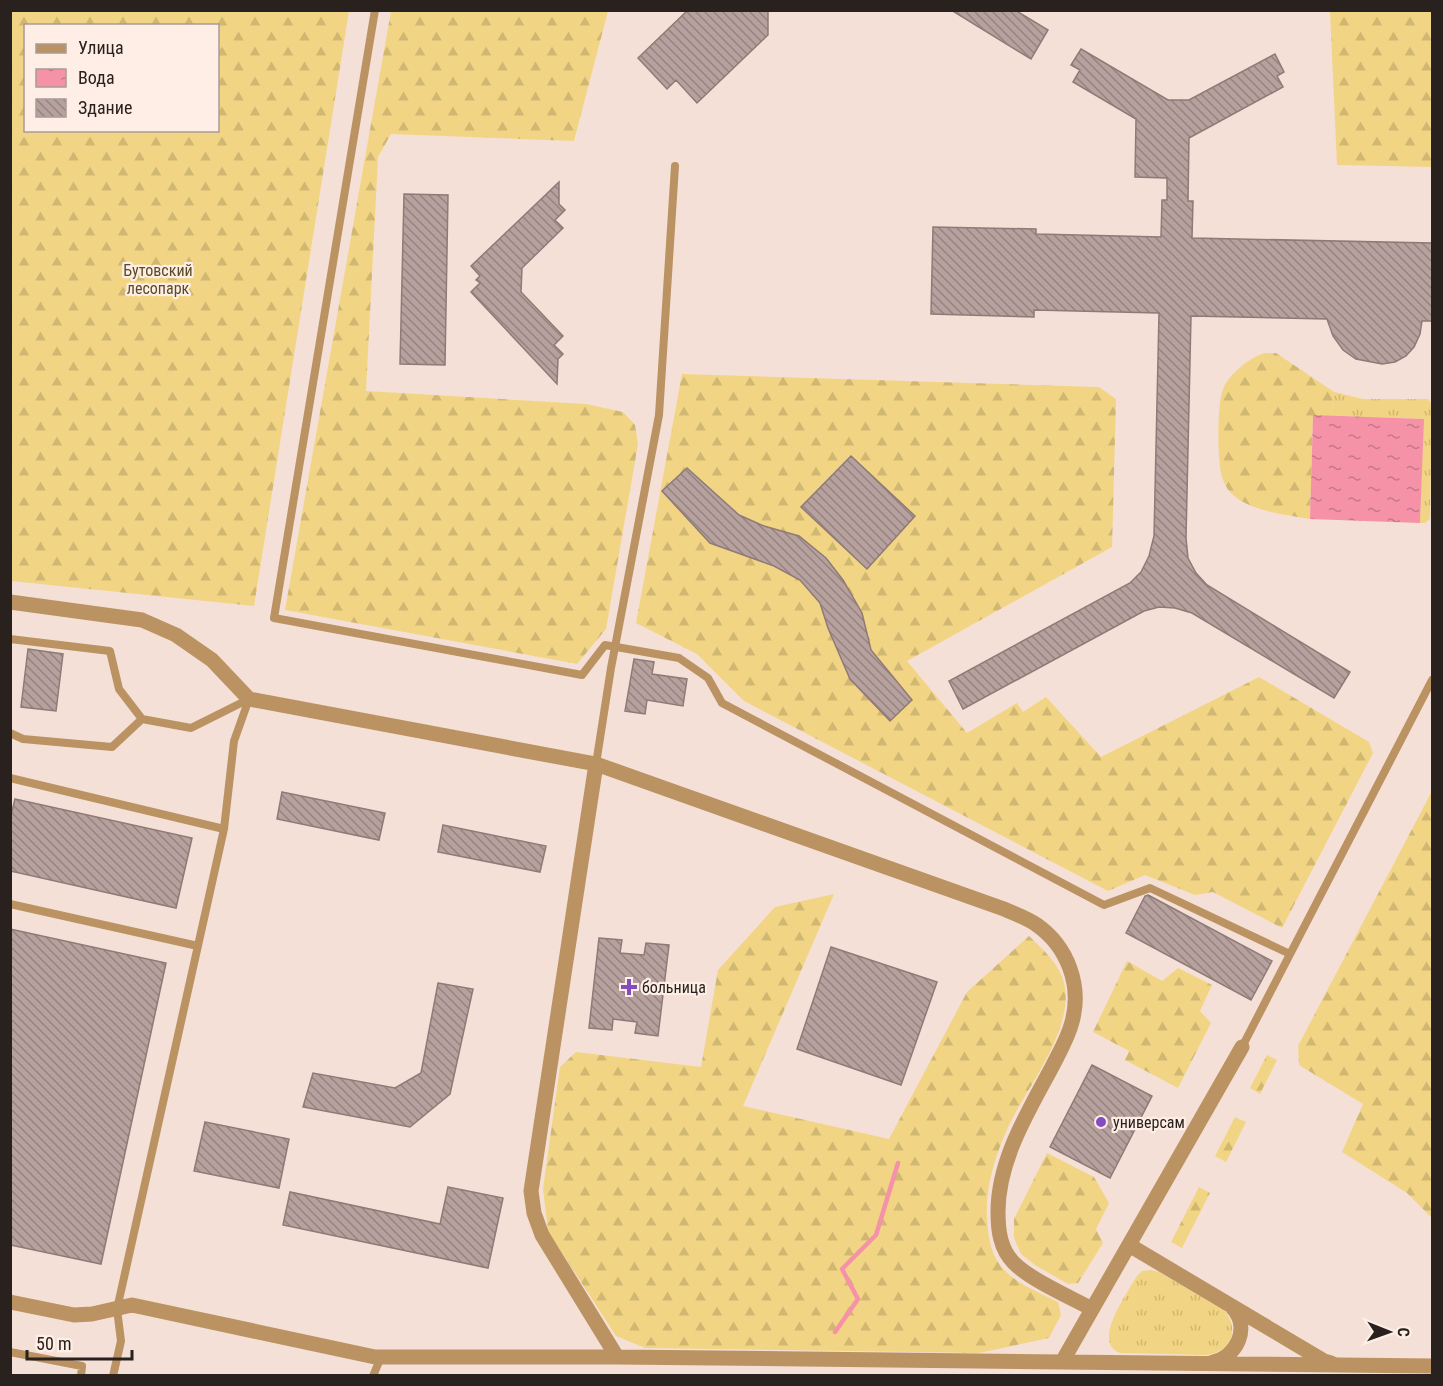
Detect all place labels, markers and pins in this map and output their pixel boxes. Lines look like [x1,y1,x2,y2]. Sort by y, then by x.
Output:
marker: больница [620,978,638,996]
place label: больница [642,978,706,997]
place label: универсам [1113,1113,1185,1132]
marker: универсам [1094,1115,1108,1129]

